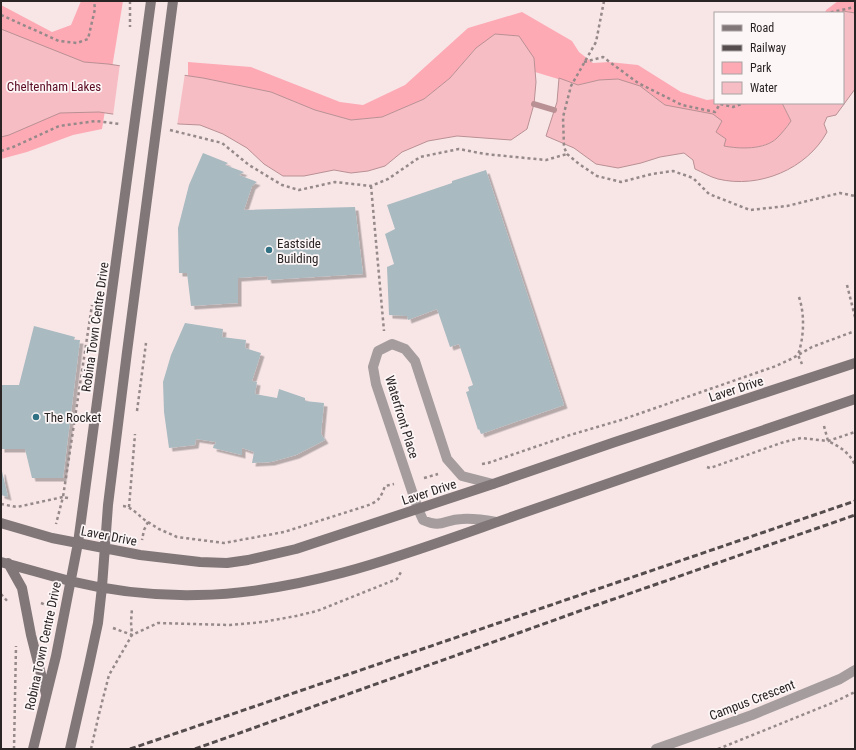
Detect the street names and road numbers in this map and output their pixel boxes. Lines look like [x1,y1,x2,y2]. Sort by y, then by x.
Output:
street label: Robina Town Centre Drive [78,261,112,393]
street label: Laver Drive [707,373,765,405]
street label: Waterfront Place [382,374,422,460]
street label: Laver Drive [400,476,458,508]
street label: Laver Drive [80,523,138,549]
street label: Robina Town Centre Drive [22,580,64,712]
street label: Campus Crescent [707,677,797,723]

